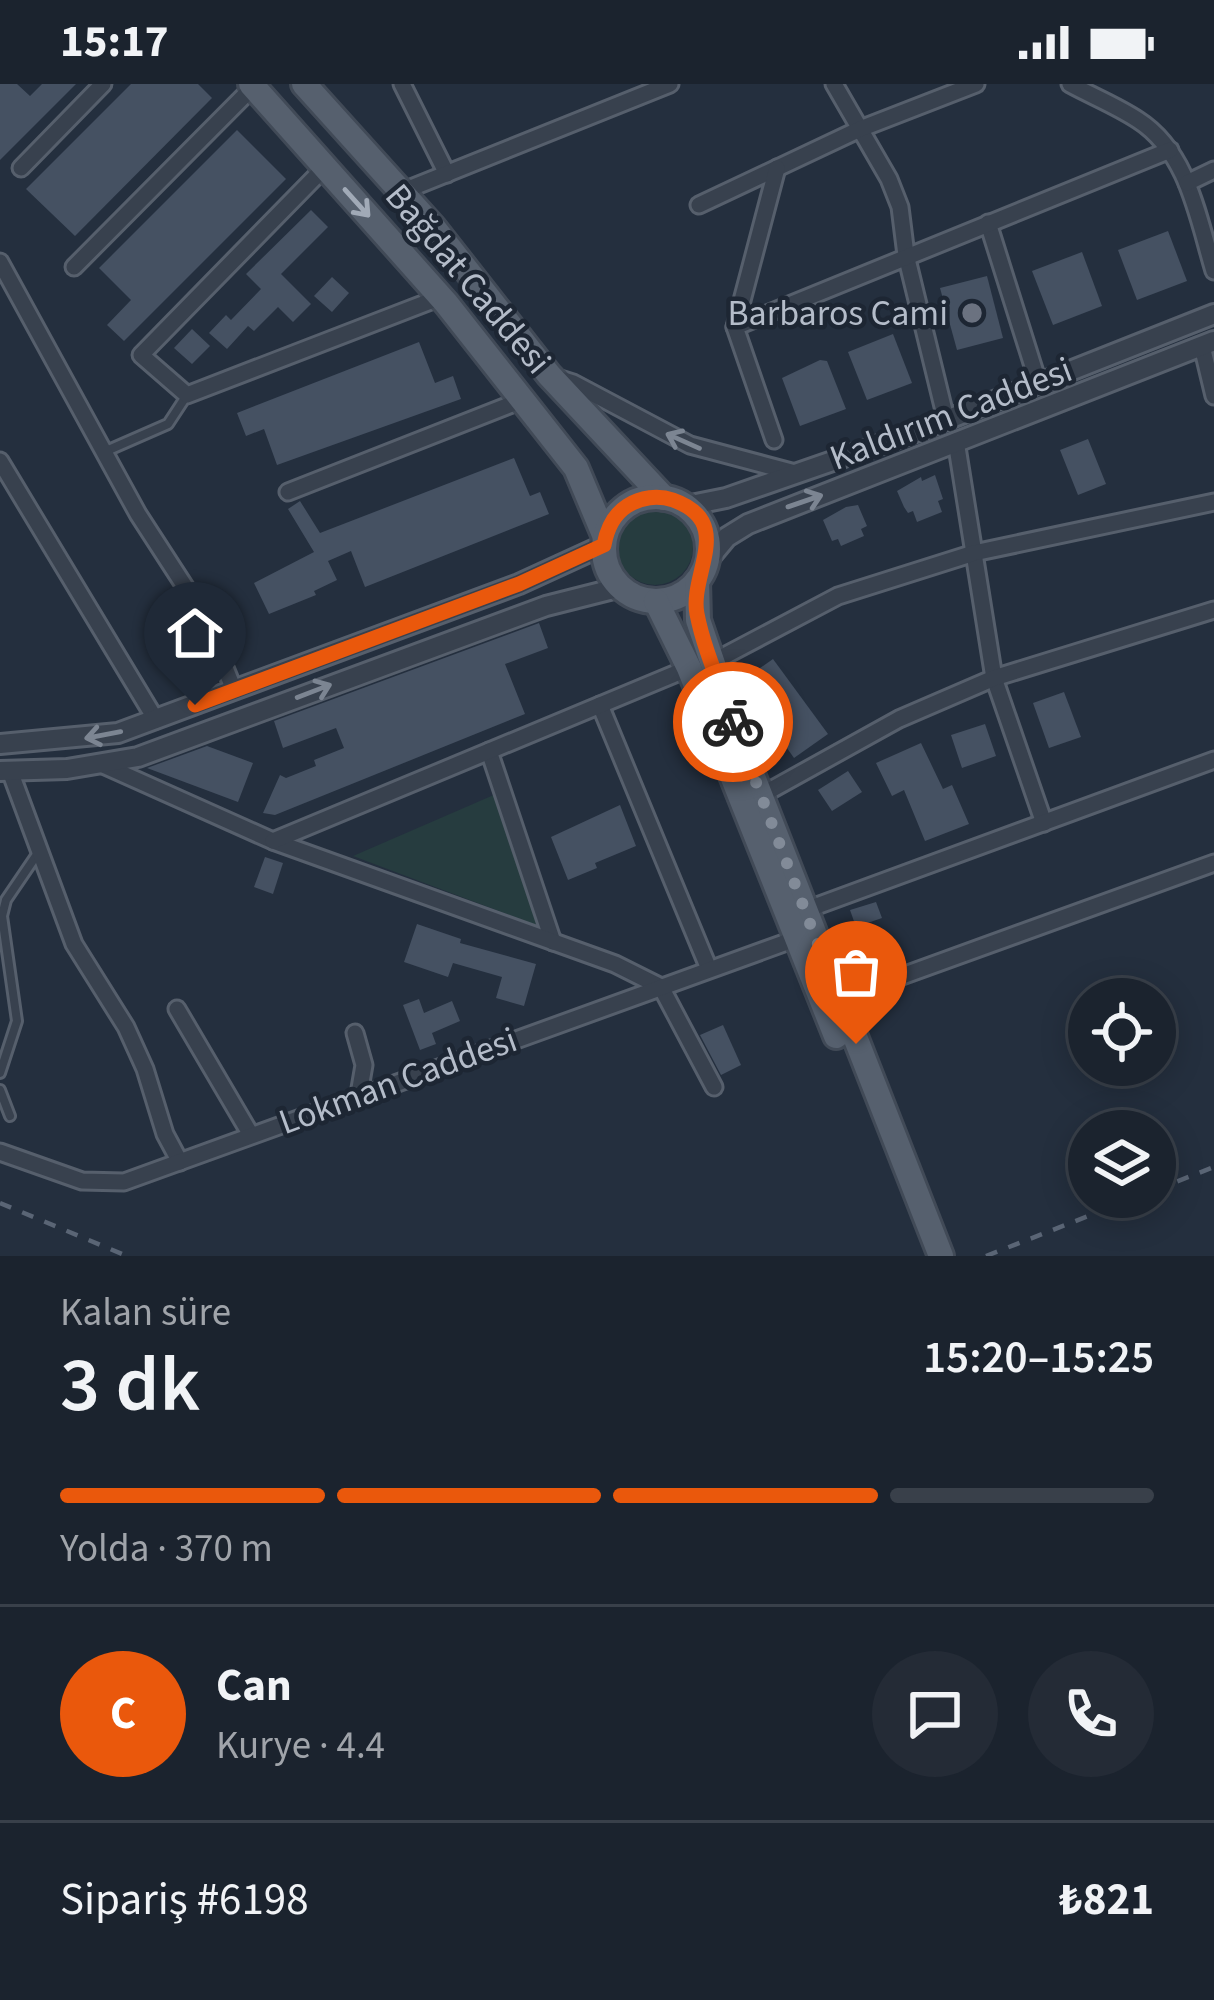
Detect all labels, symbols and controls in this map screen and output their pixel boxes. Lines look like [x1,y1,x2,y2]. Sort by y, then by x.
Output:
text: 15:17 [60,10,169,74]
street label: Bağdat Caddesi [373,173,563,385]
one-way arrow [343,187,370,217]
place label: Barbaros Cami [727,288,948,339]
marker: Barbaros Cami [959,300,985,326]
street label: Kaldırım Caddesi [822,344,1080,484]
one-way arrow [665,429,702,450]
one-way arrow [786,489,823,510]
pin [144,582,246,705]
icon: home [162,600,228,666]
courier [673,662,793,782]
one-way arrow [294,679,331,700]
icon: bike [700,689,766,755]
one-way arrow [84,725,123,747]
pin [805,921,907,1044]
icon: bag [823,939,889,1005]
map controls [1068,978,1176,1218]
button: locate [1068,978,1176,1086]
street label: Lokman Caddesi [272,1014,524,1148]
button: layers [1068,1110,1176,1218]
text: Kalan süre [60,1285,231,1341]
text: 15:20–15:25 [923,1326,1154,1390]
text: 3 dk [60,1330,200,1441]
text: Yolda · 370 m [60,1521,273,1577]
button: chat [872,1651,998,1777]
button: phone [1028,1651,1154,1777]
text: Can [216,1654,292,1718]
text: C [110,1682,136,1746]
text: Kurye · 4.4 [216,1718,385,1774]
text: Sipariş #6198 [60,1868,309,1932]
text: ₺821 [1059,1868,1154,1932]

